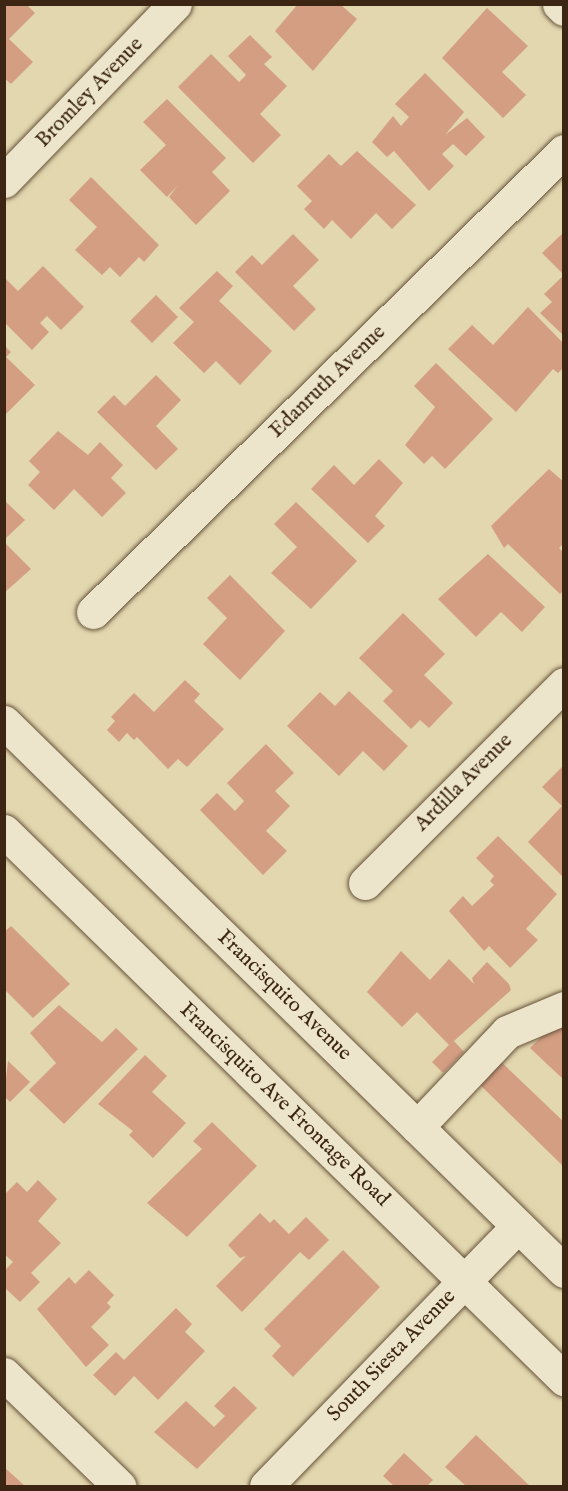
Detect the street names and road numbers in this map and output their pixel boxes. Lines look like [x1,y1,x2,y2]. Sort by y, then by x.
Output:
street label: Bromley Avenue [31,33,149,153]
street label: Edanruth Avenue [265,320,391,444]
street label: Ardilla Avenue [410,729,518,837]
street label: Francisquito Avenue [212,925,356,1067]
street label: Francisquito Ave Frontage Road [174,998,394,1212]
street label: South Siesta Avenue [322,1285,462,1427]

